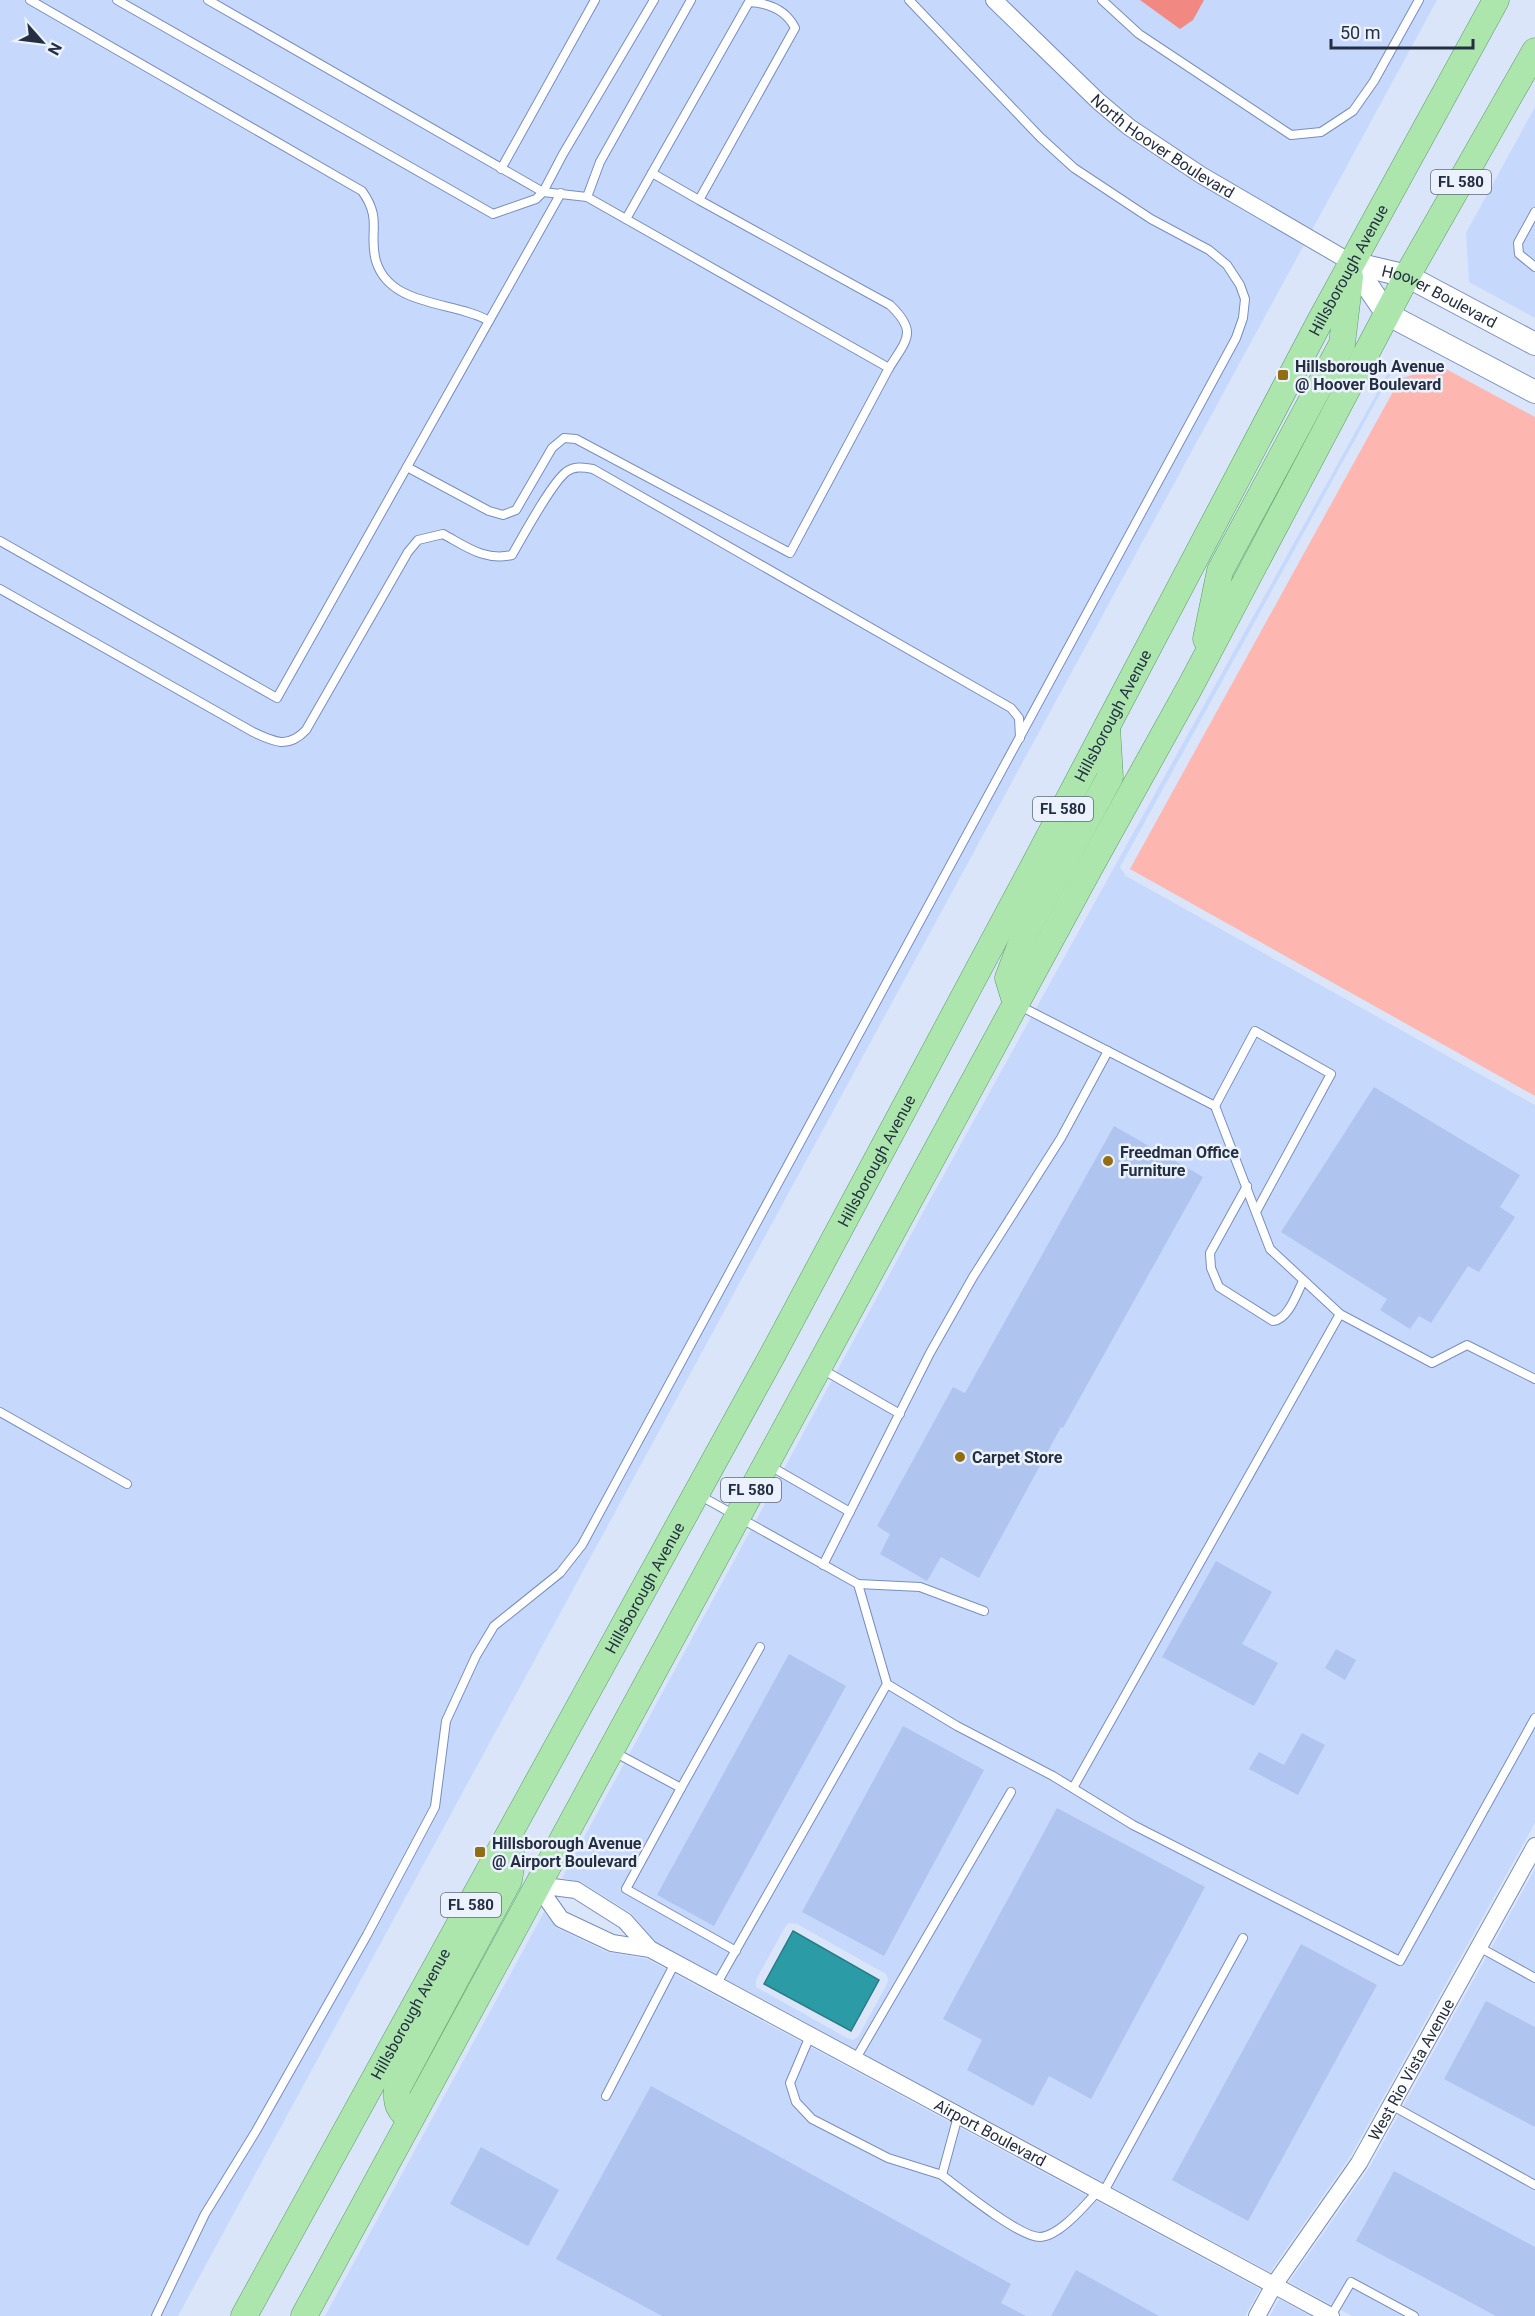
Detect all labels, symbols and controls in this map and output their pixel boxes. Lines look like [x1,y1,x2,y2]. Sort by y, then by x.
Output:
north arrow [12,12,72,72]
scale bar [1331,12,1474,50]
text: 50 m [1340,22,1380,43]
text: N [44,39,66,58]
street label: North Hoover Boulevard [1087,90,1238,202]
road number: FL 580 [1431,170,1491,194]
street label: Hillsborough Avenue [1305,201,1392,339]
street label: Hoover Boulevard [1380,261,1500,332]
place label: Hillsborough Avenue @ Hoover Boulevard [1295,357,1445,394]
marker: Hillsborough Avenue @ Hoover Boulevard [1276,368,1290,382]
street label: Hillsborough Avenue [1070,646,1155,785]
road number: FL 580 [1033,797,1093,821]
street label: Hillsborough Avenue [833,1091,919,1230]
place label: Freedman Office Furniture [1120,1143,1239,1180]
marker: Freedman Office Furniture [1101,1154,1115,1168]
place label: Carpet Store [972,1448,1063,1467]
marker: Carpet Store [953,1450,967,1464]
road number: FL 580 [721,1478,781,1502]
street label: Hillsborough Avenue [601,1519,688,1657]
place label: Hillsborough Avenue @ Airport Boulevard [492,1834,642,1871]
marker: Hillsborough Avenue @ Airport Boulevard [473,1845,487,1859]
road number: FL 580 [441,1893,501,1917]
street label: Hillsborough Avenue [367,1945,454,2083]
street label: West Rio Vista Avenue [1364,1995,1458,2144]
street label: Airport Boulevard [931,2095,1049,2170]

